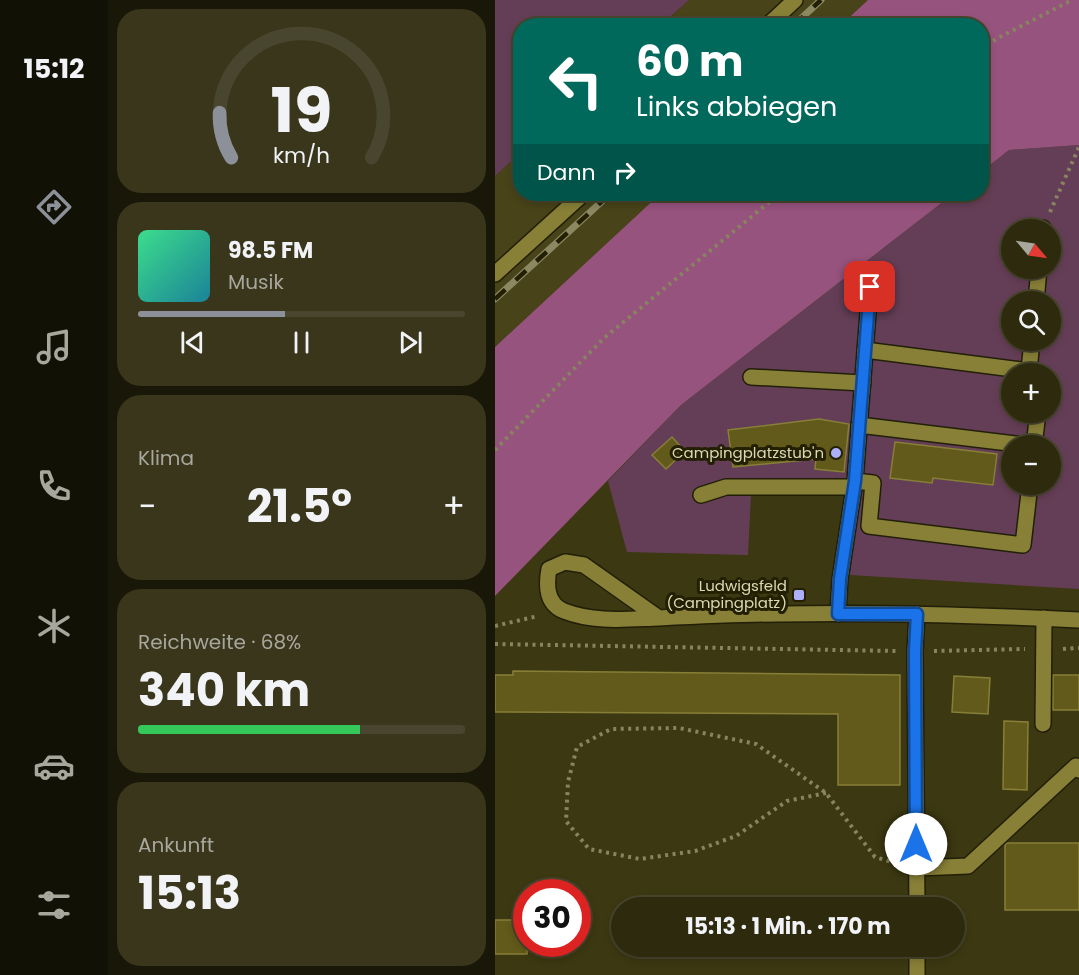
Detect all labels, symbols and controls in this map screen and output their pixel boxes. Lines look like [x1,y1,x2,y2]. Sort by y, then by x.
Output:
text: 60 m [636,32,744,91]
icon: left [537,42,615,120]
text: 15:12 [24,50,84,87]
text: 19 [271,66,332,154]
text: Links abbiegen [636,88,837,125]
text: km/h [273,140,330,171]
icon: right [608,156,641,189]
text: Dann [537,157,596,188]
icon: directions [33,186,75,228]
north arrow [1001,219,1061,279]
map controls [1001,219,1061,495]
text: 98.5 FM [228,235,313,266]
pin [844,261,895,312]
text: Musik [228,268,284,296]
icon: arrive [853,270,886,303]
button: search [1001,291,1061,351]
icon: music [33,326,75,368]
icon: previous [176,326,209,359]
icon: pause [285,326,318,359]
icon: next [394,326,427,359]
button: + [1001,363,1061,423]
button: − [1001,435,1061,495]
place label: Campingplatzstub'n [672,442,824,463]
text: Klima [138,444,194,472]
marker: Campingplatzstub'n [829,446,843,460]
icon: phone [33,465,75,507]
text: 21.5° [247,475,352,538]
text: − [138,483,156,530]
text: + [442,483,465,530]
place label: Ludwigsfeld (Campingplatz) [666,575,787,613]
marker: Ludwigsfeld (Campingplatz) [792,588,806,602]
icon: climate [33,605,75,647]
text: Reichweite · 68% [138,628,301,656]
text: 340 km [138,659,310,722]
icon: car [33,745,75,787]
position arrow [884,812,948,876]
text: Ankunft [138,831,214,859]
text: 15:13 [138,862,241,925]
speed limit sign: 30 [513,879,591,957]
icon: filters [33,884,75,926]
text: 15:13 · 1 Min. · 170 m [685,911,891,942]

